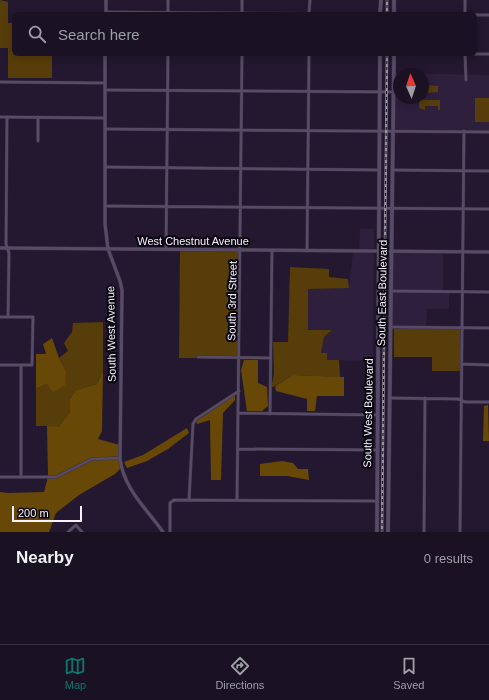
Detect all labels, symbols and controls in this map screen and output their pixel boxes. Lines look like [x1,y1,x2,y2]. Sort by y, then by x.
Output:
search box [12,12,477,56]
icon: search [26,23,48,45]
text: Search here [58,26,140,43]
north arrow [393,68,429,104]
street label: West Chestnut Avenue [137,235,249,247]
street label: South East Boulevard [375,240,389,346]
street label: South 3rd Street [225,261,239,341]
street label: South West Avenue [104,286,118,382]
street label: South West Boulevard [361,358,375,468]
scale bar [12,504,82,523]
text: 200 m [18,507,49,519]
text: Nearby [16,548,74,567]
text: 0 results [424,551,473,566]
tab: Map [64,655,86,691]
tab: Directions [215,655,264,691]
tab: Saved [393,655,424,691]

